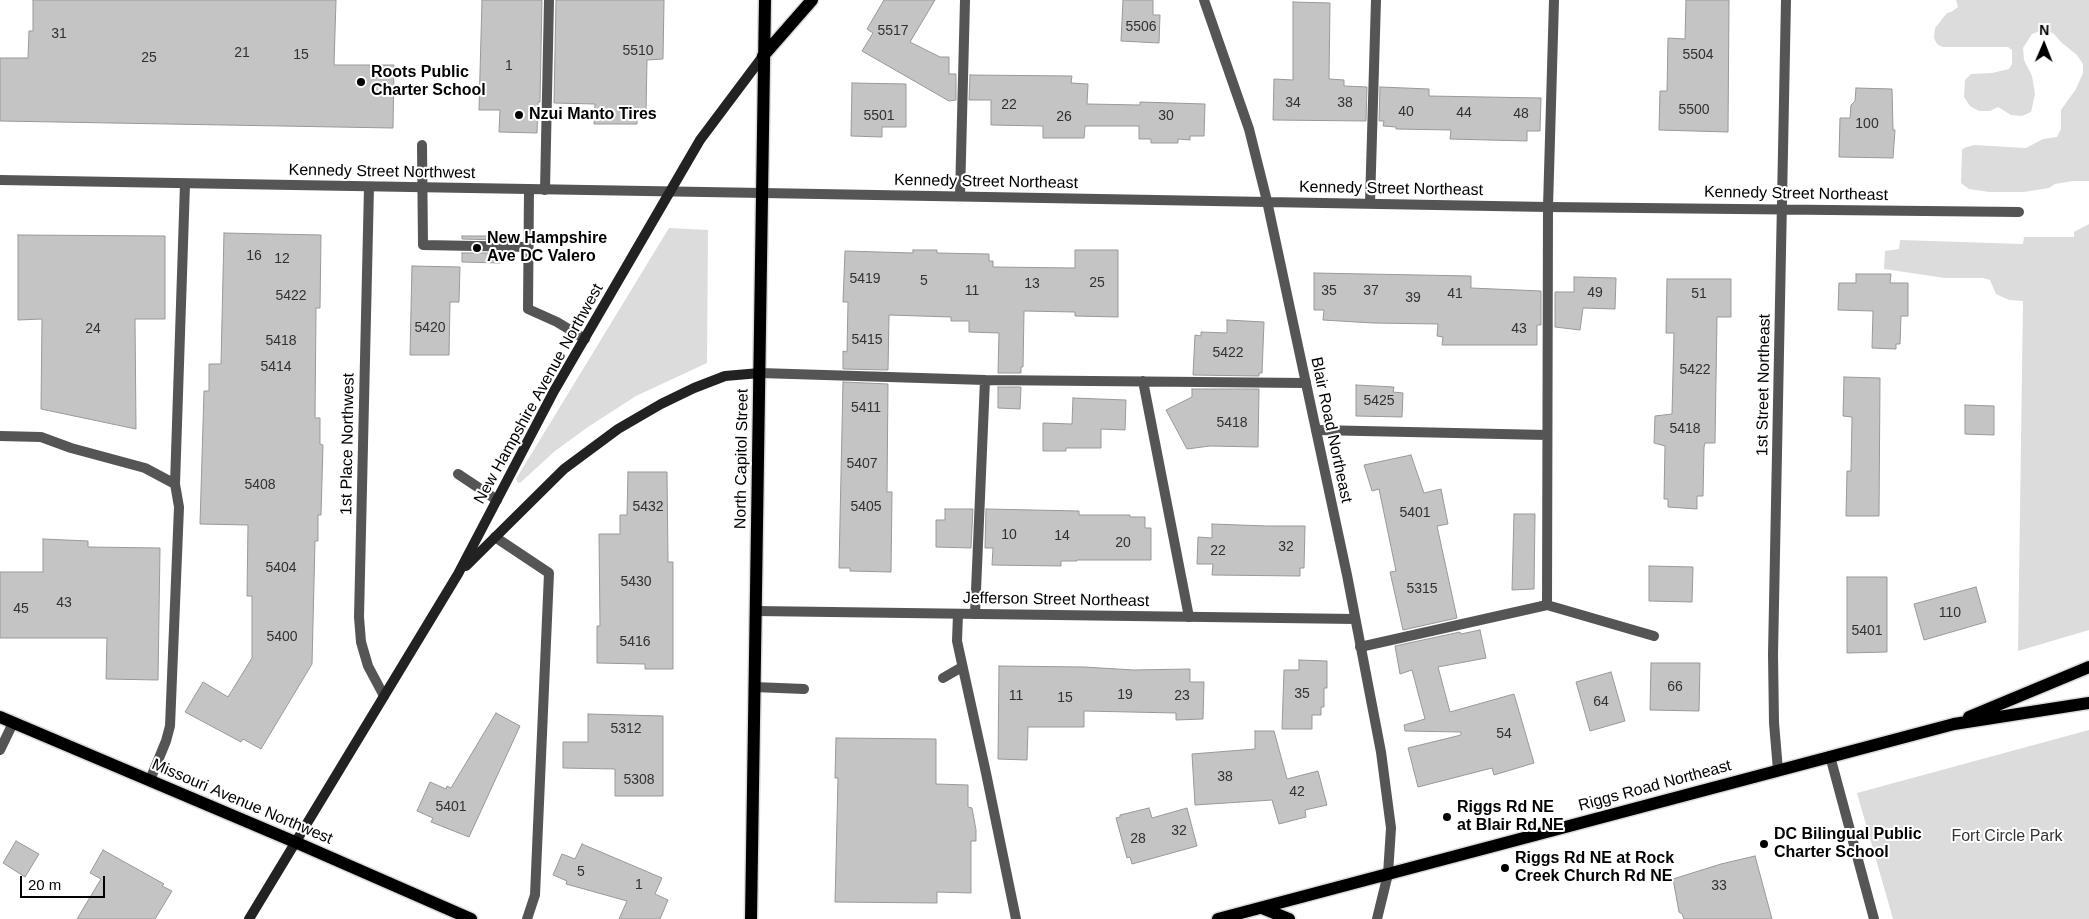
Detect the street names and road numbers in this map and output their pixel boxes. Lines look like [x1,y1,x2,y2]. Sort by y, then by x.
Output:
street label: Kennedy Street Northwest [288,161,476,183]
street label: Kennedy Street Northeast [894,171,1078,193]
street label: Kennedy Street Northeast [1299,178,1483,200]
street label: Kennedy Street Northeast [1704,183,1888,205]
street label: New Hampshire Avenue Northwest [470,281,608,507]
street label: 1st Street Northeast [1753,314,1775,456]
street label: Blair Road Northeast [1306,355,1356,505]
street label: 1st Place Northwest [337,373,359,515]
street label: North Capitol Street [731,389,753,529]
street label: Jefferson Street Northeast [963,589,1149,611]
street label: Missouri Avenue Northwest [149,755,335,849]
street label: Riggs Road Northeast [1576,756,1734,816]

